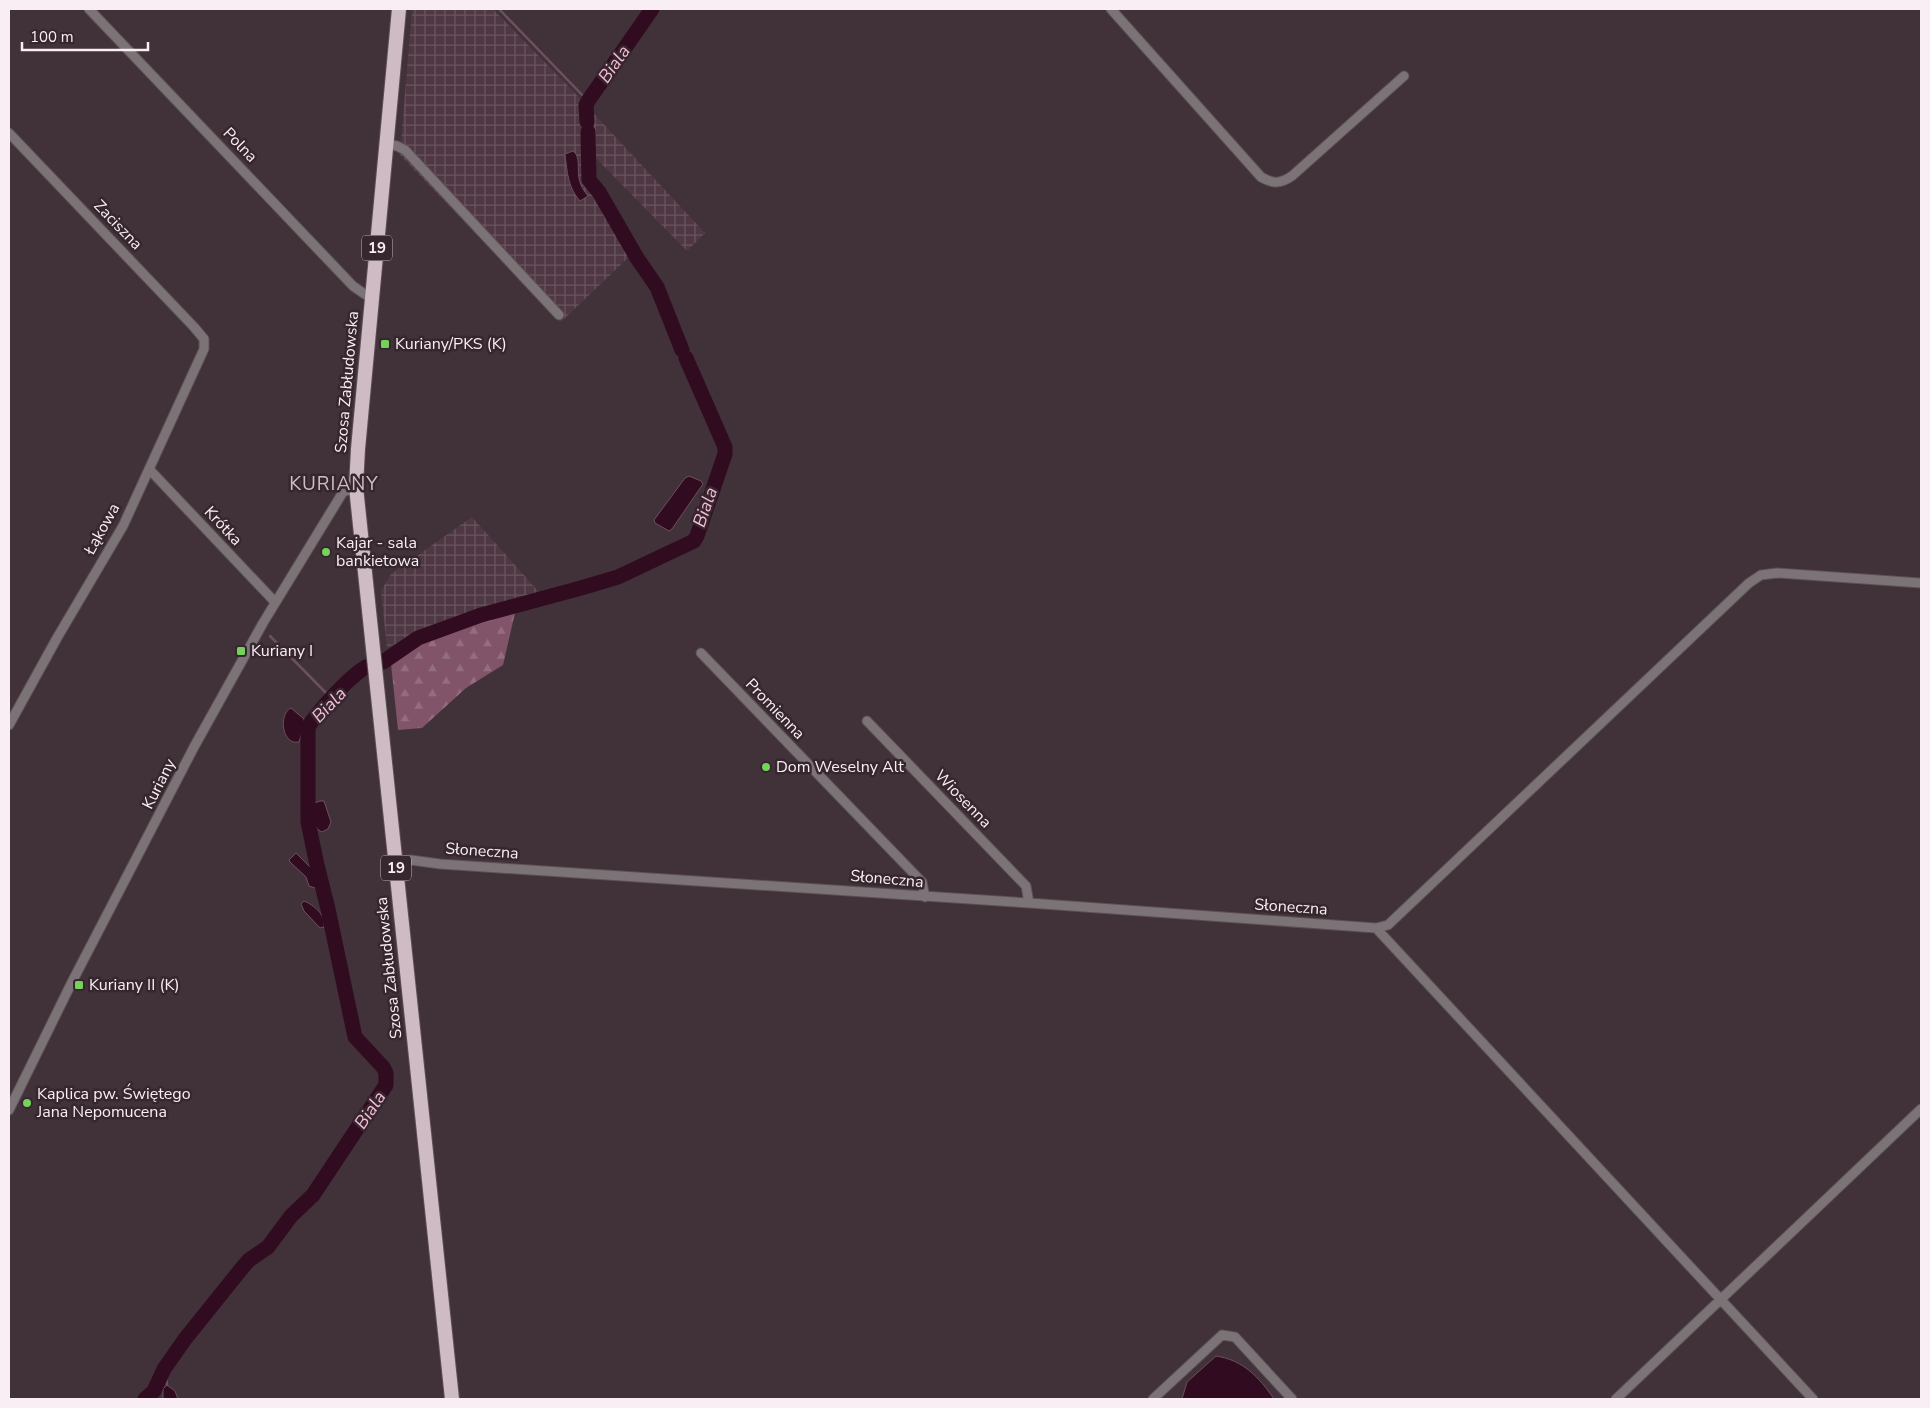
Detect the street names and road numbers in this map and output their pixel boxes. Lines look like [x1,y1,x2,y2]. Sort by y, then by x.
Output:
street label: Polna [218,123,262,167]
street label: Zaciszna [89,195,147,255]
road number: 19 [362,236,392,260]
street label: Szosa Zabłudowska [330,310,364,454]
street label: Łąkowa [78,499,125,559]
street label: Krótka [199,502,247,550]
street label: Promienna [740,674,810,744]
street label: Kuriany [137,754,181,813]
street label: Wiosenna [930,765,996,833]
street label: Słoneczna [445,837,519,865]
road number: 19 [381,856,411,880]
street label: Słoneczna [849,865,925,893]
street label: Słoneczna [1254,893,1328,921]
street label: Szosa Zabłudowska [371,896,407,1040]

